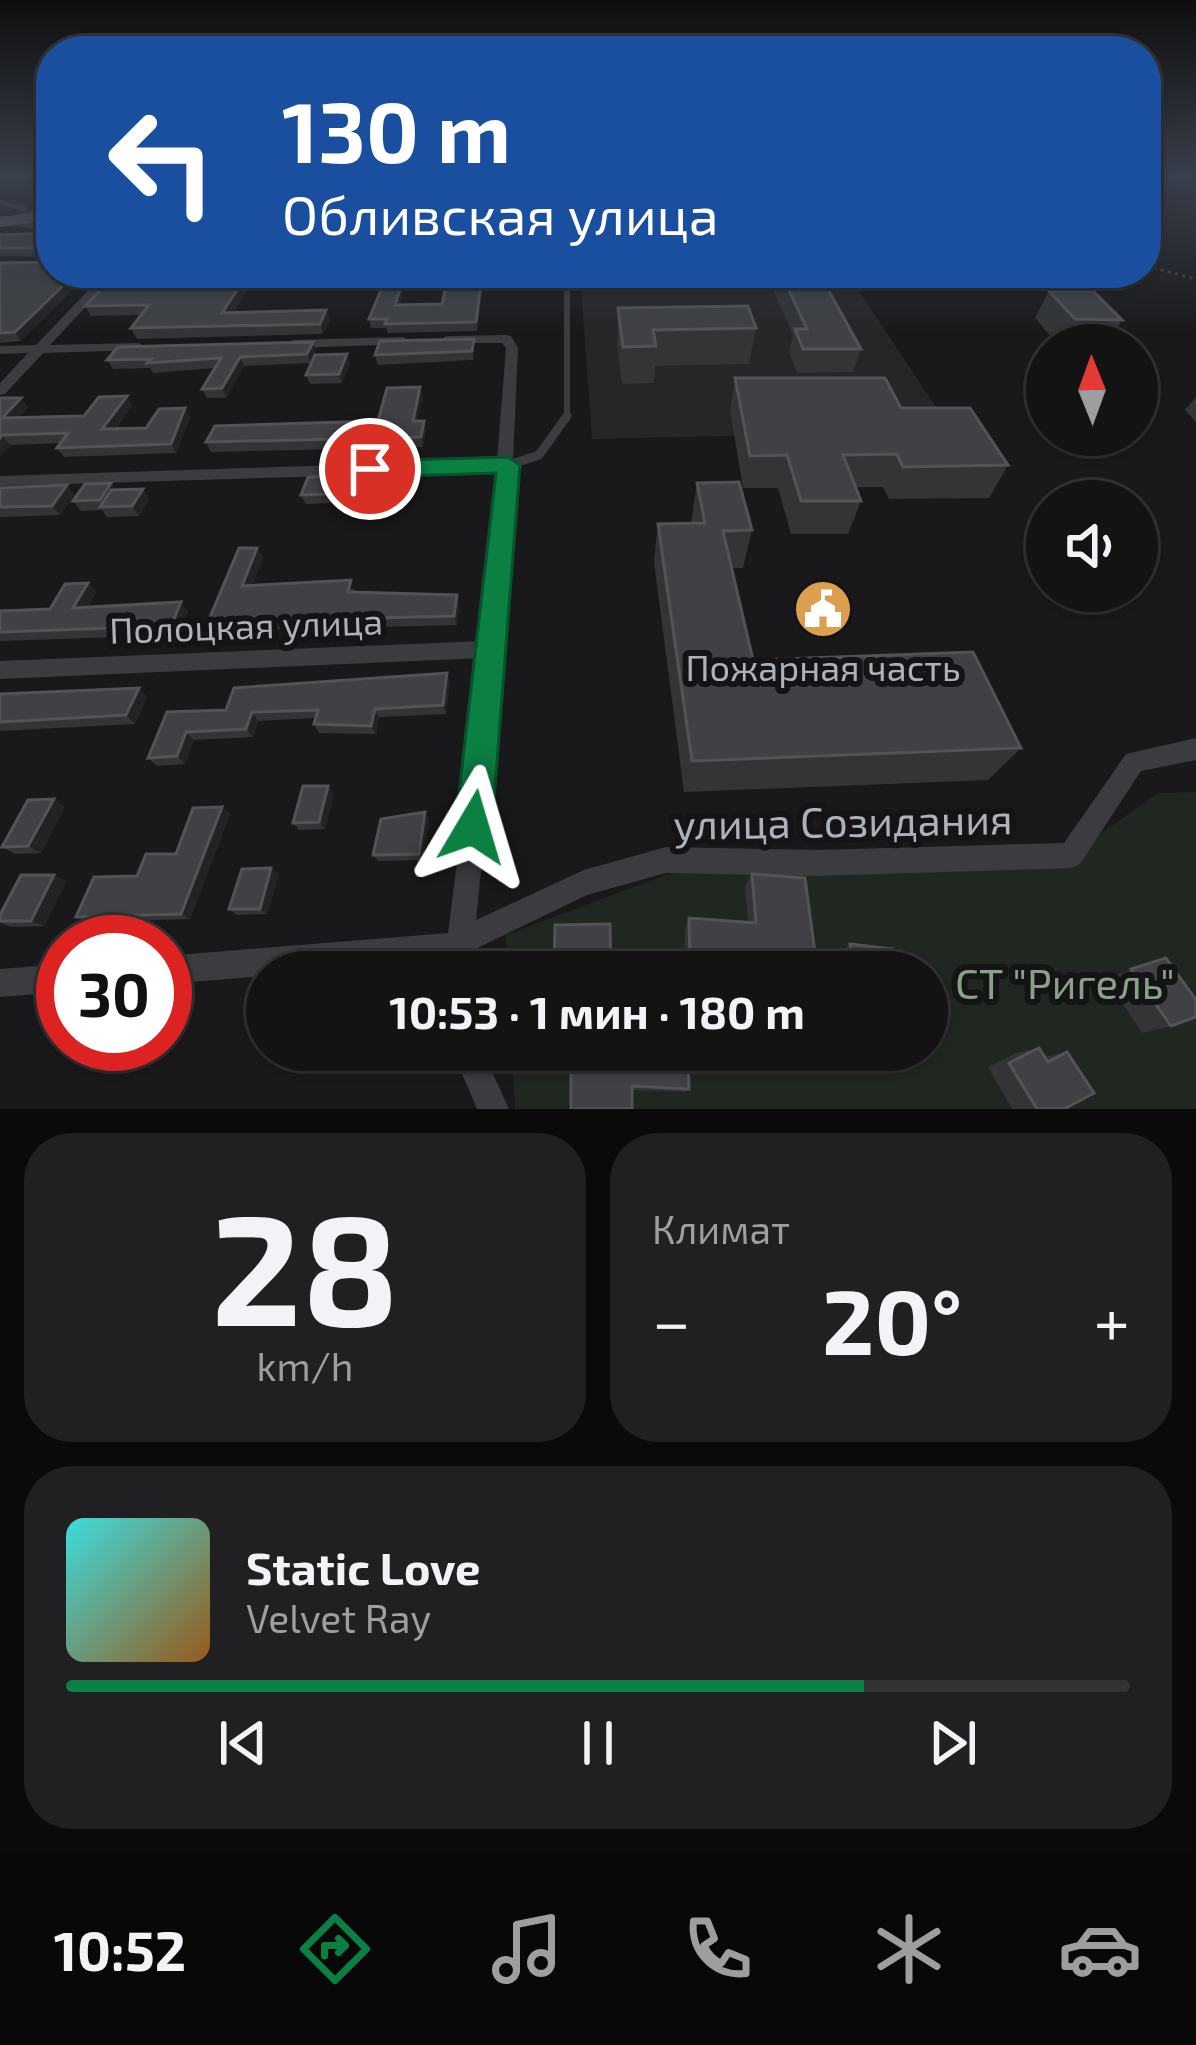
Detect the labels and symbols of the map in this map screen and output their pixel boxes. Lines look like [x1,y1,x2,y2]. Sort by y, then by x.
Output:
north arrow [1026,324,1158,456]
pin [319,418,421,520]
public building icon: Пожарная часть [792,578,854,640]
street label: Полоцкая улица [108,598,384,652]
place label: Пожарная часть [685,645,961,688]
position arrow [410,764,536,890]
street label: улица Созидания [673,792,1013,849]
speed limit sign: 30 [36,915,192,1071]
park label: СТ "Ригель" [955,957,1175,1007]

